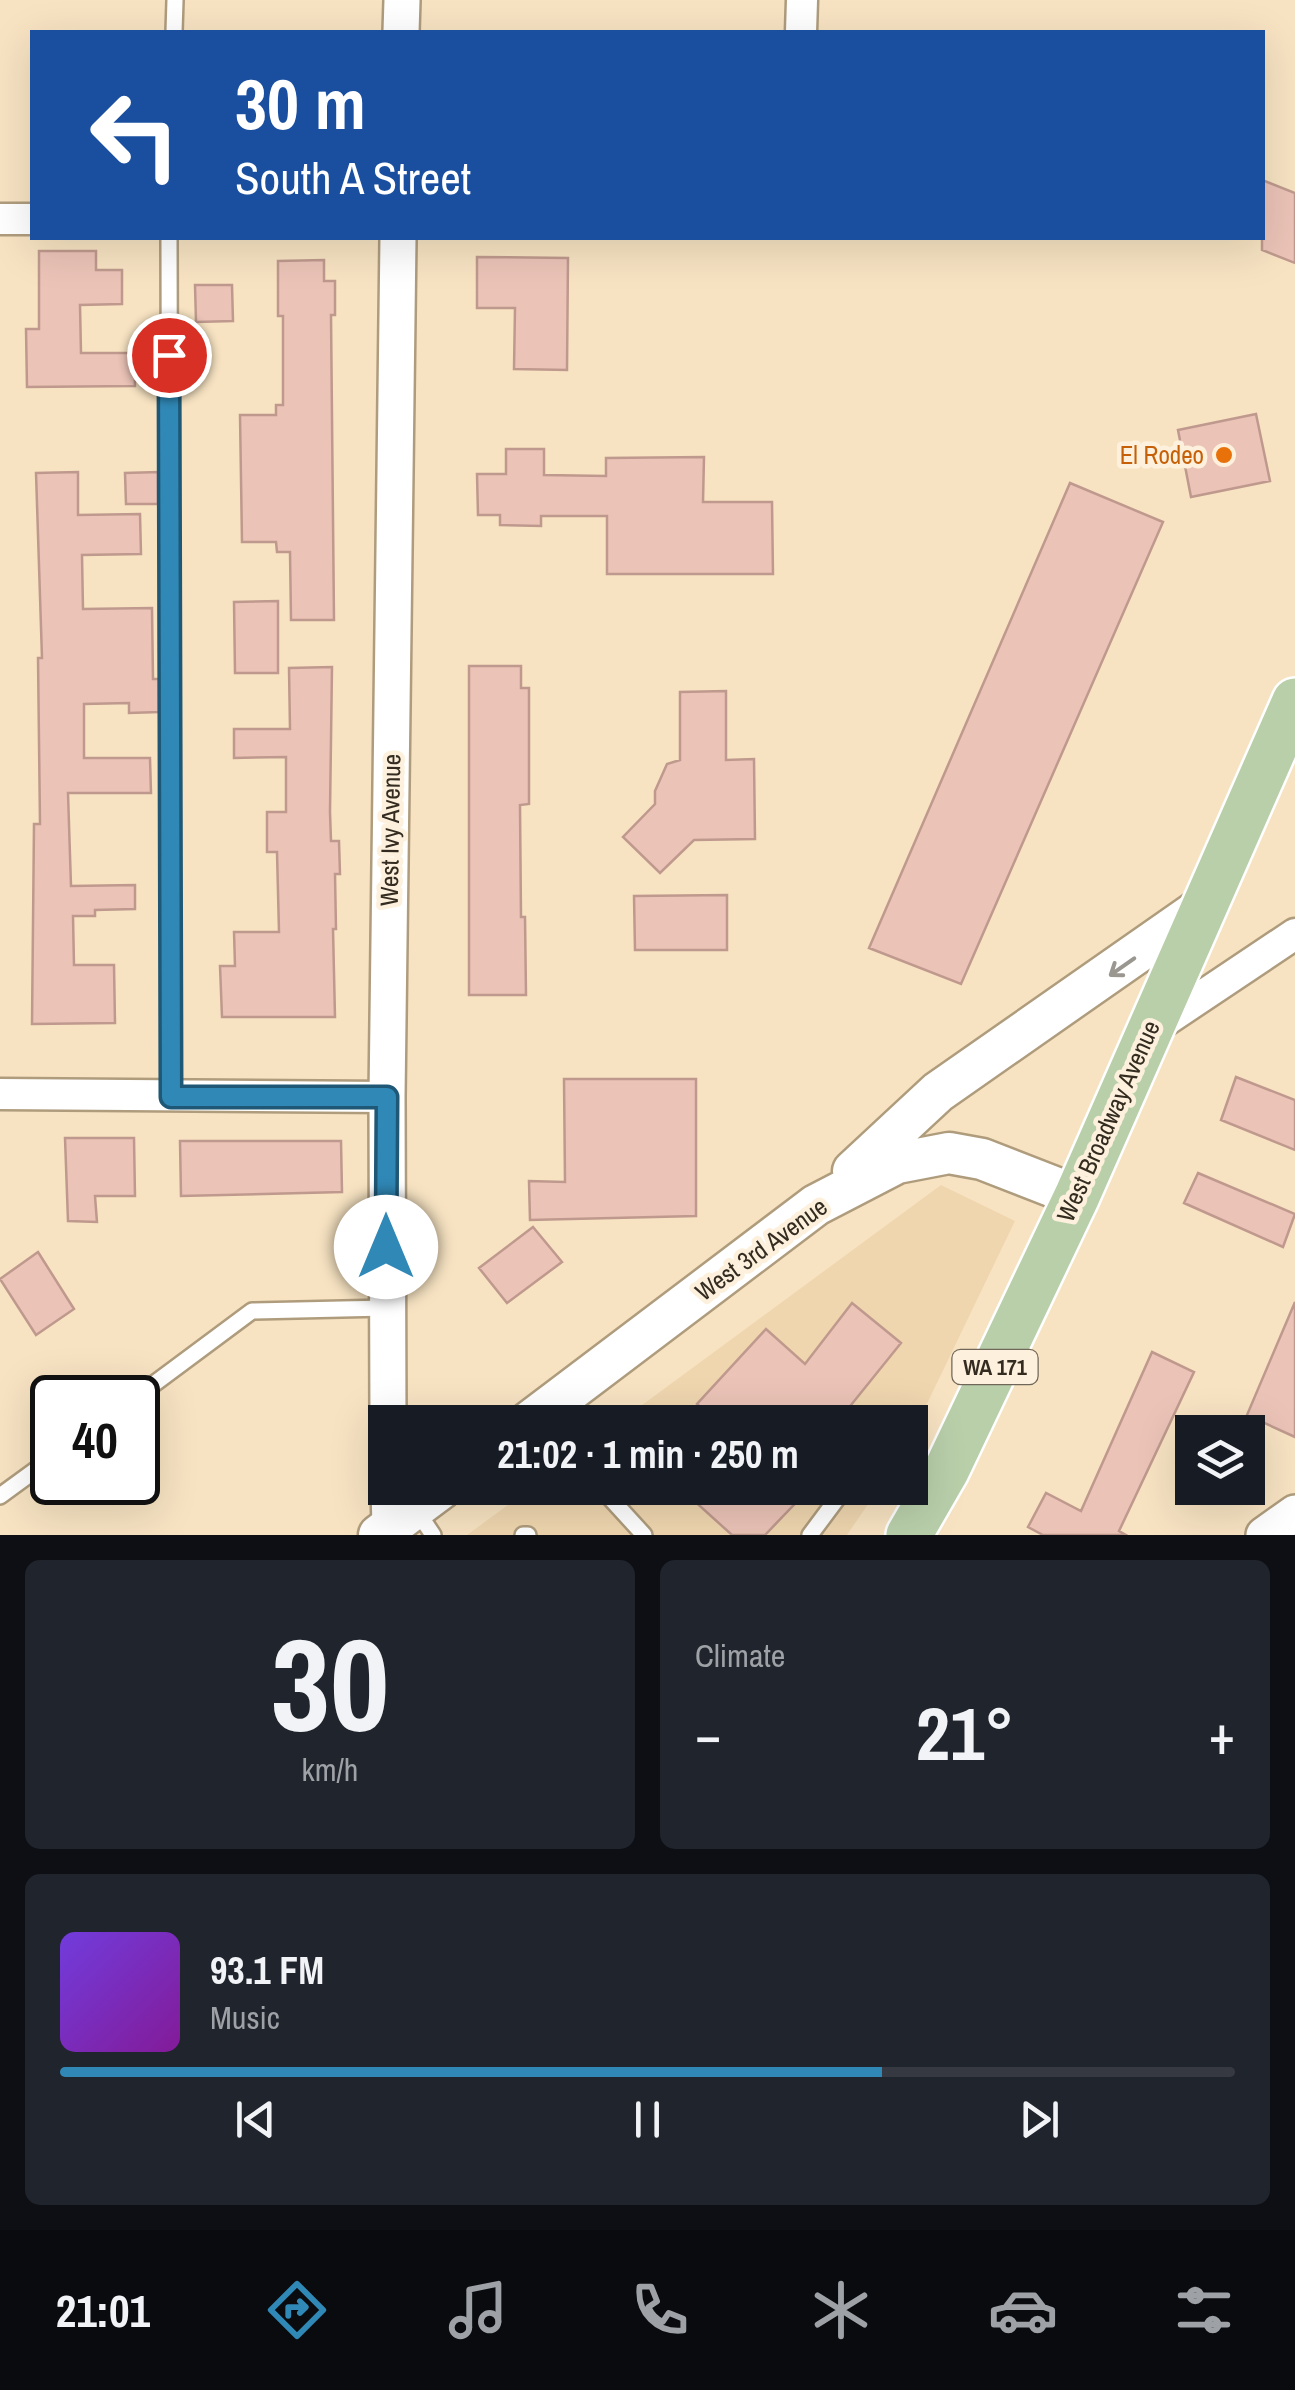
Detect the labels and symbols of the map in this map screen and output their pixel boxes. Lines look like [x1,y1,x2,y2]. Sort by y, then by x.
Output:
pin [127,313,212,398]
place label: El Rodeo [1120,438,1204,472]
marker: El Rodeo [1213,444,1235,466]
street label: West Ivy Avenue [372,754,408,906]
one-way arrow [1108,956,1136,977]
street label: West Broadway Avenue [1048,1015,1168,1227]
street label: West 3rd Avenue [688,1190,834,1308]
position arrow [334,1195,438,1299]
road number: WA 171 [952,1350,1038,1384]
speed limit sign: 40 [30,1375,160,1505]

